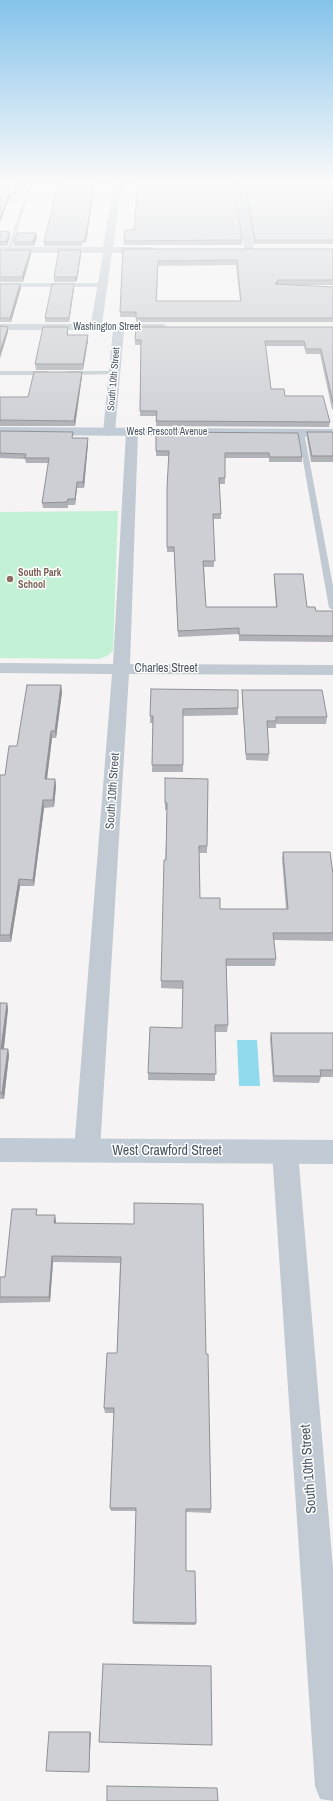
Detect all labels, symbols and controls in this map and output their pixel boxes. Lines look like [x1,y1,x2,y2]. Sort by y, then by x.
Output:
street label: Washington Street [73,321,141,333]
street label: South 10th Street [105,347,123,411]
street label: West Prescott Avenue [127,426,207,438]
place label: South Park School [18,567,61,590]
marker: South Park School [5,574,15,584]
street label: Charles Street [135,662,197,676]
street label: South 10th Street [103,752,123,830]
street label: West Crawford Street [112,1143,222,1159]
street label: South 10th Street [298,1424,320,1514]

